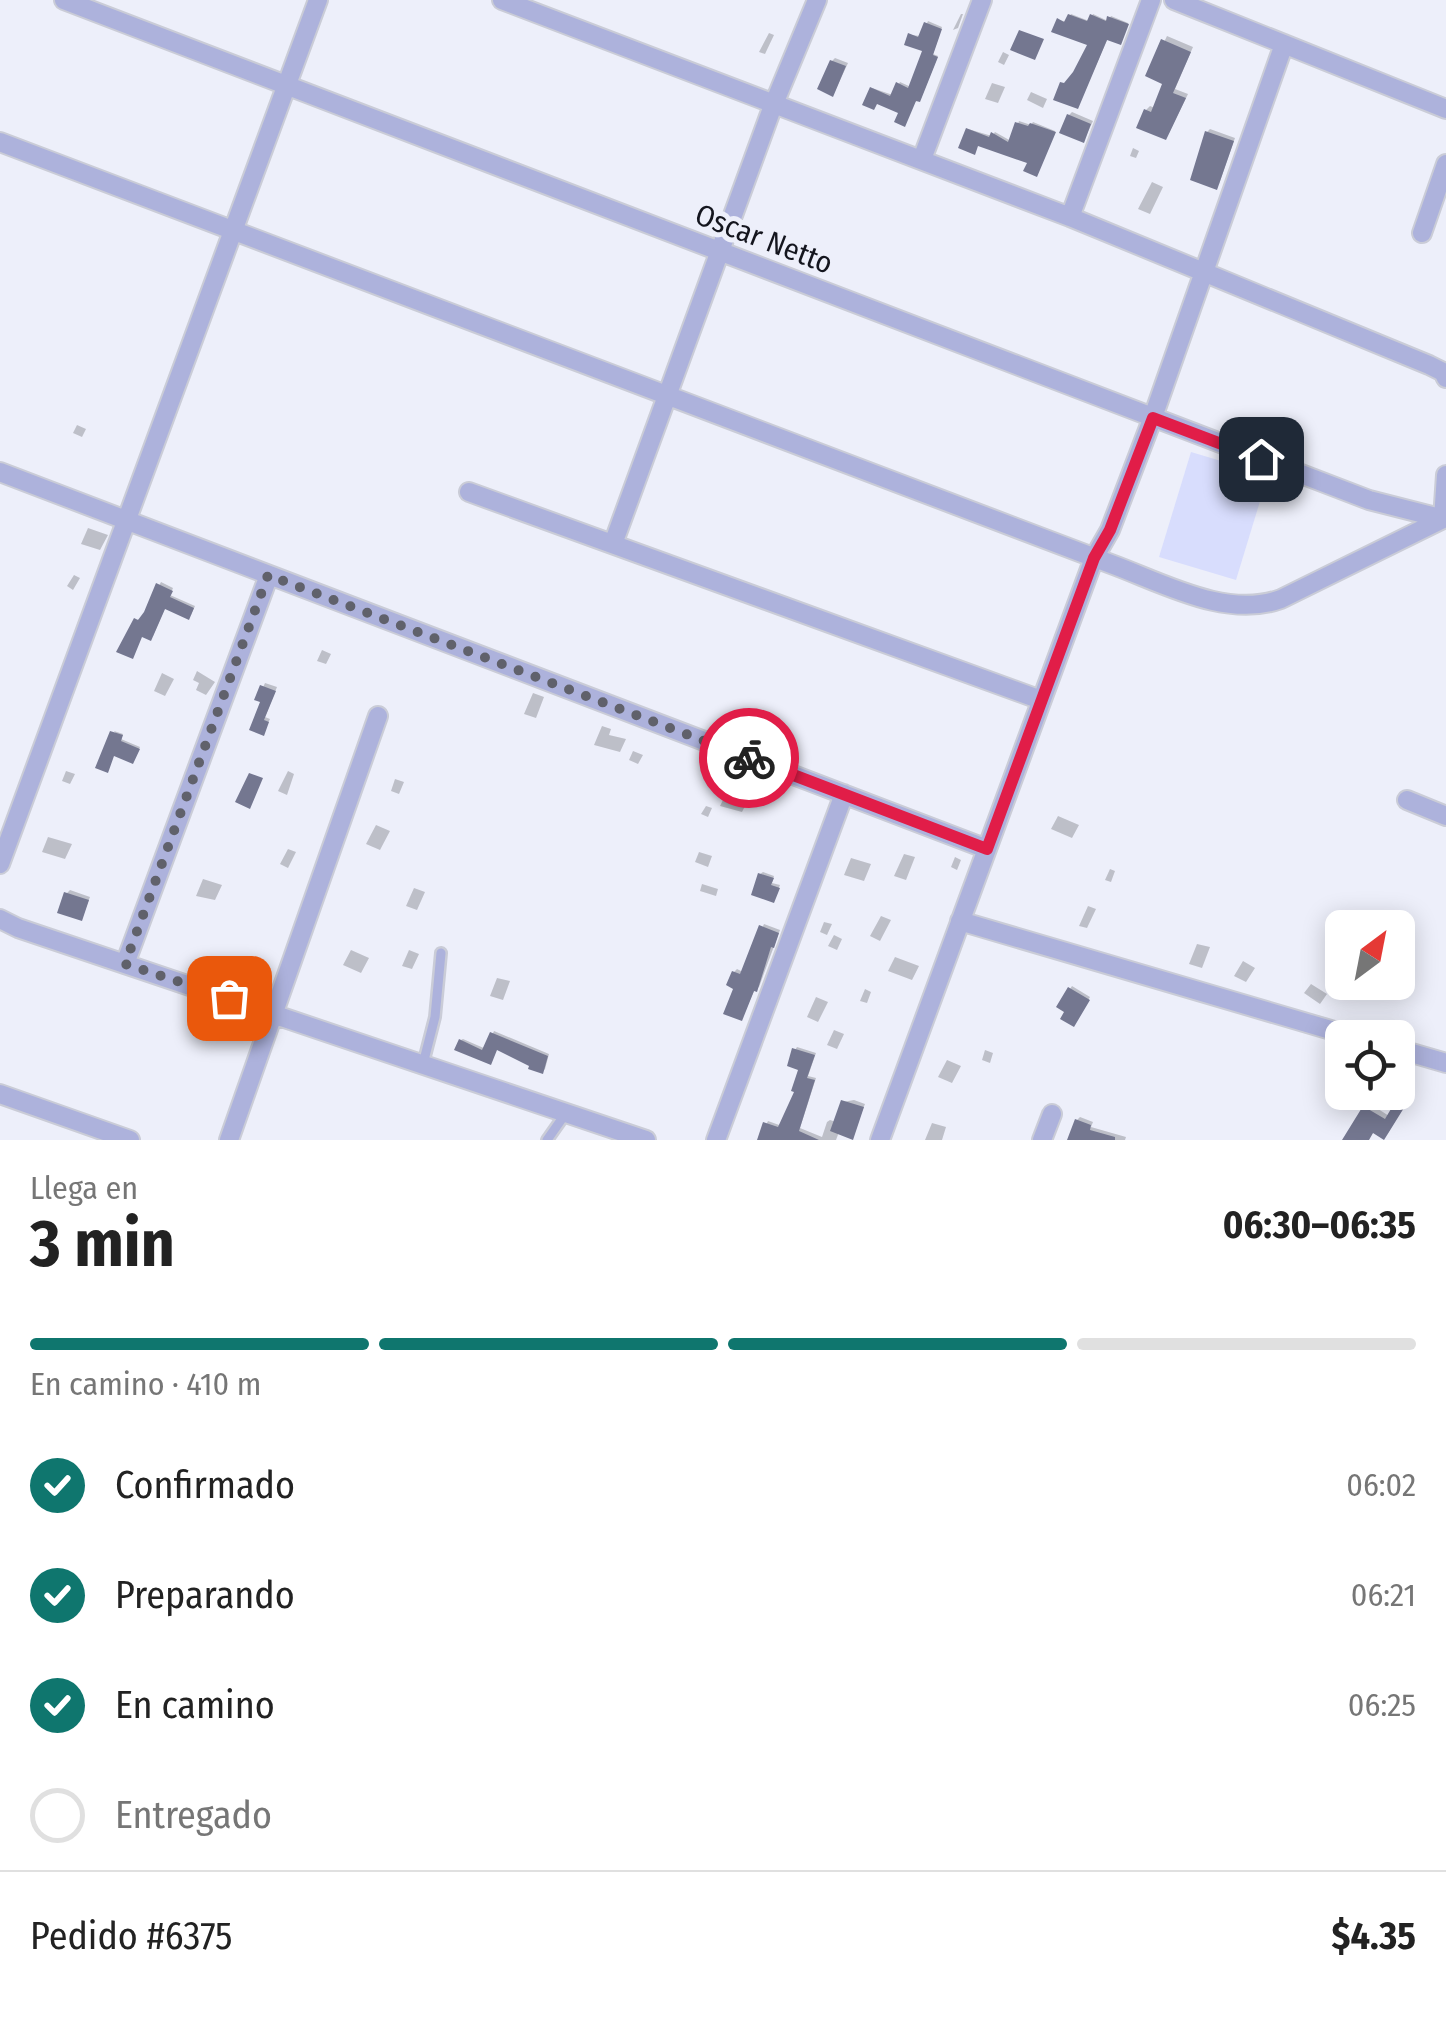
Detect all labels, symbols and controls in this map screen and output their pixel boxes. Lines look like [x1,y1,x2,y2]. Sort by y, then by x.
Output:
street label: Oscar Netto [690,196,838,282]
pin [1219,417,1304,502]
icon: home [1234,432,1289,487]
courier [699,708,799,808]
icon: bike [722,731,777,786]
north arrow [1325,910,1415,1000]
map controls [1325,910,1415,1110]
pin [187,956,272,1041]
icon: bag [202,971,257,1026]
button: locate [1325,1020,1415,1110]
text: Llega en [30,1169,138,1207]
text: 06:30–06:35 [1223,1202,1416,1248]
text: 3 min [30,1205,175,1283]
text: En camino · 410 m [30,1365,261,1403]
icon: check [30,1458,85,1513]
text: Confirmado [115,1462,295,1508]
text: 06:02 [1346,1466,1416,1504]
icon: check [30,1568,85,1623]
text: Preparando [115,1572,295,1618]
text: 06:21 [1351,1576,1416,1614]
icon: check [30,1678,85,1733]
text: En camino [115,1682,275,1728]
text: 06:25 [1348,1686,1416,1724]
text: Entregado [115,1792,272,1838]
text: Pedido #6375 [30,1913,232,1959]
text: $4.35 [1332,1913,1416,1959]

